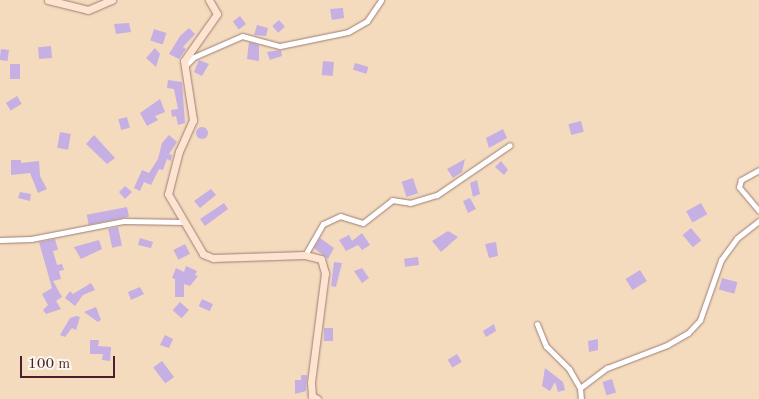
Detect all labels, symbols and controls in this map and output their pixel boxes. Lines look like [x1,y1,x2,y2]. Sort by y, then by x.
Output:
scale bar [22,346,118,378]
text: 100 m [28,357,70,372]

